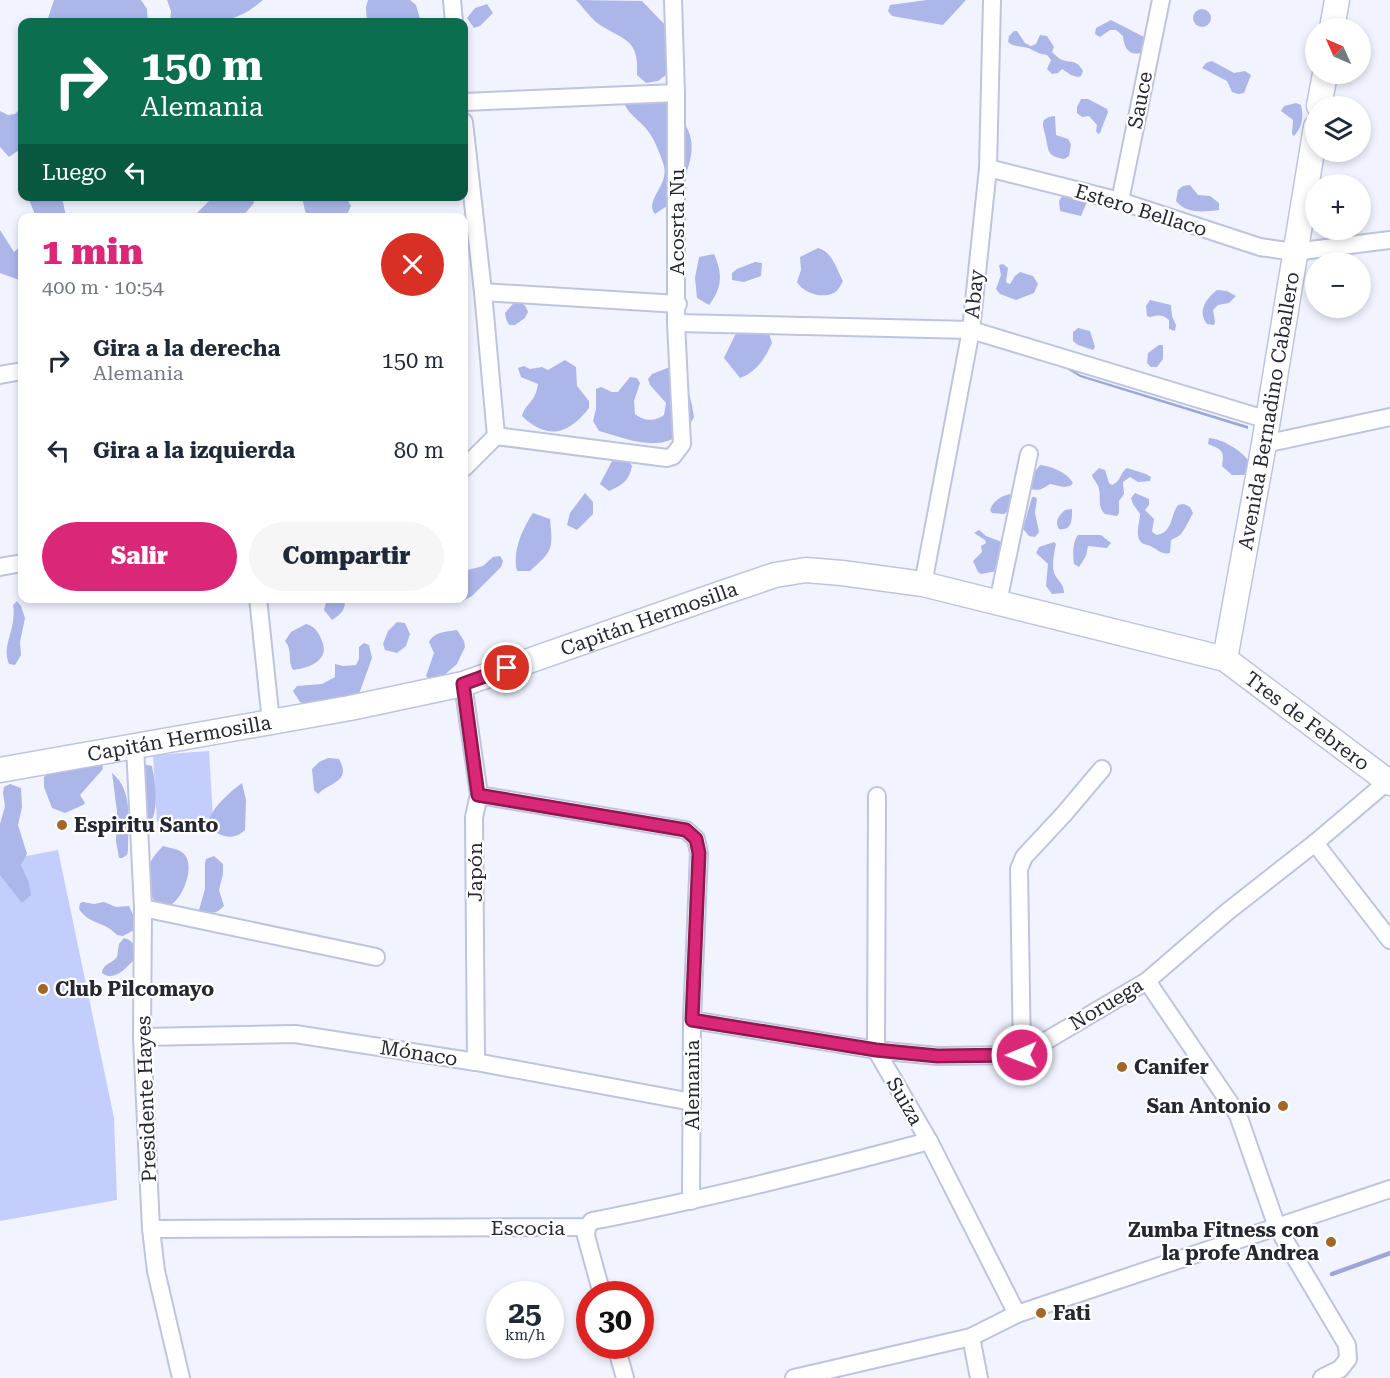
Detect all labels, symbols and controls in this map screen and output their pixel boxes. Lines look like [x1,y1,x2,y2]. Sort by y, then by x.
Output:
north arrow [1305,18,1371,84]
map controls [1305,18,1371,318]
text: 150 m [141,41,263,90]
icon: right [42,42,120,120]
street label: Sauce [1123,69,1157,131]
text: Alemania [141,91,263,123]
button: layers [1305,96,1371,162]
icon: left [119,156,152,189]
text: Luego [42,160,107,185]
street label: Acosrta Nu [665,168,689,276]
button: + [1305,174,1371,240]
street label: Estero Bellaco [1072,179,1210,241]
text: 1 min [42,231,143,273]
button: close [381,233,444,296]
button: − [1305,252,1371,318]
street label: Abay [959,268,989,320]
street label: Avenida Bernadino Caballero [1233,270,1304,552]
text: 400 m · 10:54 [42,275,164,299]
text: Gira a la derecha [93,336,280,361]
icon: right [42,344,75,377]
text: 150 m [381,348,444,373]
text: Alemania [93,361,184,385]
icon: left [42,434,75,467]
text: Gira a la izquierda [93,438,295,463]
text: 80 m [394,438,444,463]
button: Salir [42,522,237,591]
button: Compartir [249,522,444,591]
street label: Capitán Hermosilla [557,577,741,661]
pin [481,642,532,693]
icon: arrive [490,651,523,684]
street label: Tres de Febrero [1240,666,1374,776]
street label: Capitán Hermosilla [85,710,273,766]
place label: Espiritu Santo [74,813,219,837]
marker: Espiritu Santo [55,818,69,832]
street label: Japón [463,842,487,902]
street label: Noruega [1065,973,1147,1035]
place label: Club Pilcomayo [55,977,214,1001]
marker: Club Pilcomayo [36,982,50,996]
street label: Presidente Hayes [131,1015,161,1183]
position arrow [990,1023,1054,1087]
street label: Mónaco [379,1035,459,1071]
street label: Alemania [680,1040,704,1130]
place label: Canifer [1134,1055,1209,1079]
marker: Canifer [1115,1060,1129,1074]
street label: Suiza [882,1073,928,1129]
place label: San Antonio [1146,1094,1271,1118]
marker: San Antonio [1276,1099,1290,1113]
street label: Escocia [491,1216,565,1240]
place label: Zumba Fitness con la profe Andrea [1128,1218,1320,1265]
marker: Zumba Fitness con la profe Andrea [1324,1235,1338,1249]
speed limit sign: 30 [576,1281,654,1359]
text: 25 [508,1295,542,1330]
place label: Fati [1053,1301,1091,1325]
marker: Fati [1034,1306,1048,1320]
text: km/h [505,1326,545,1344]

